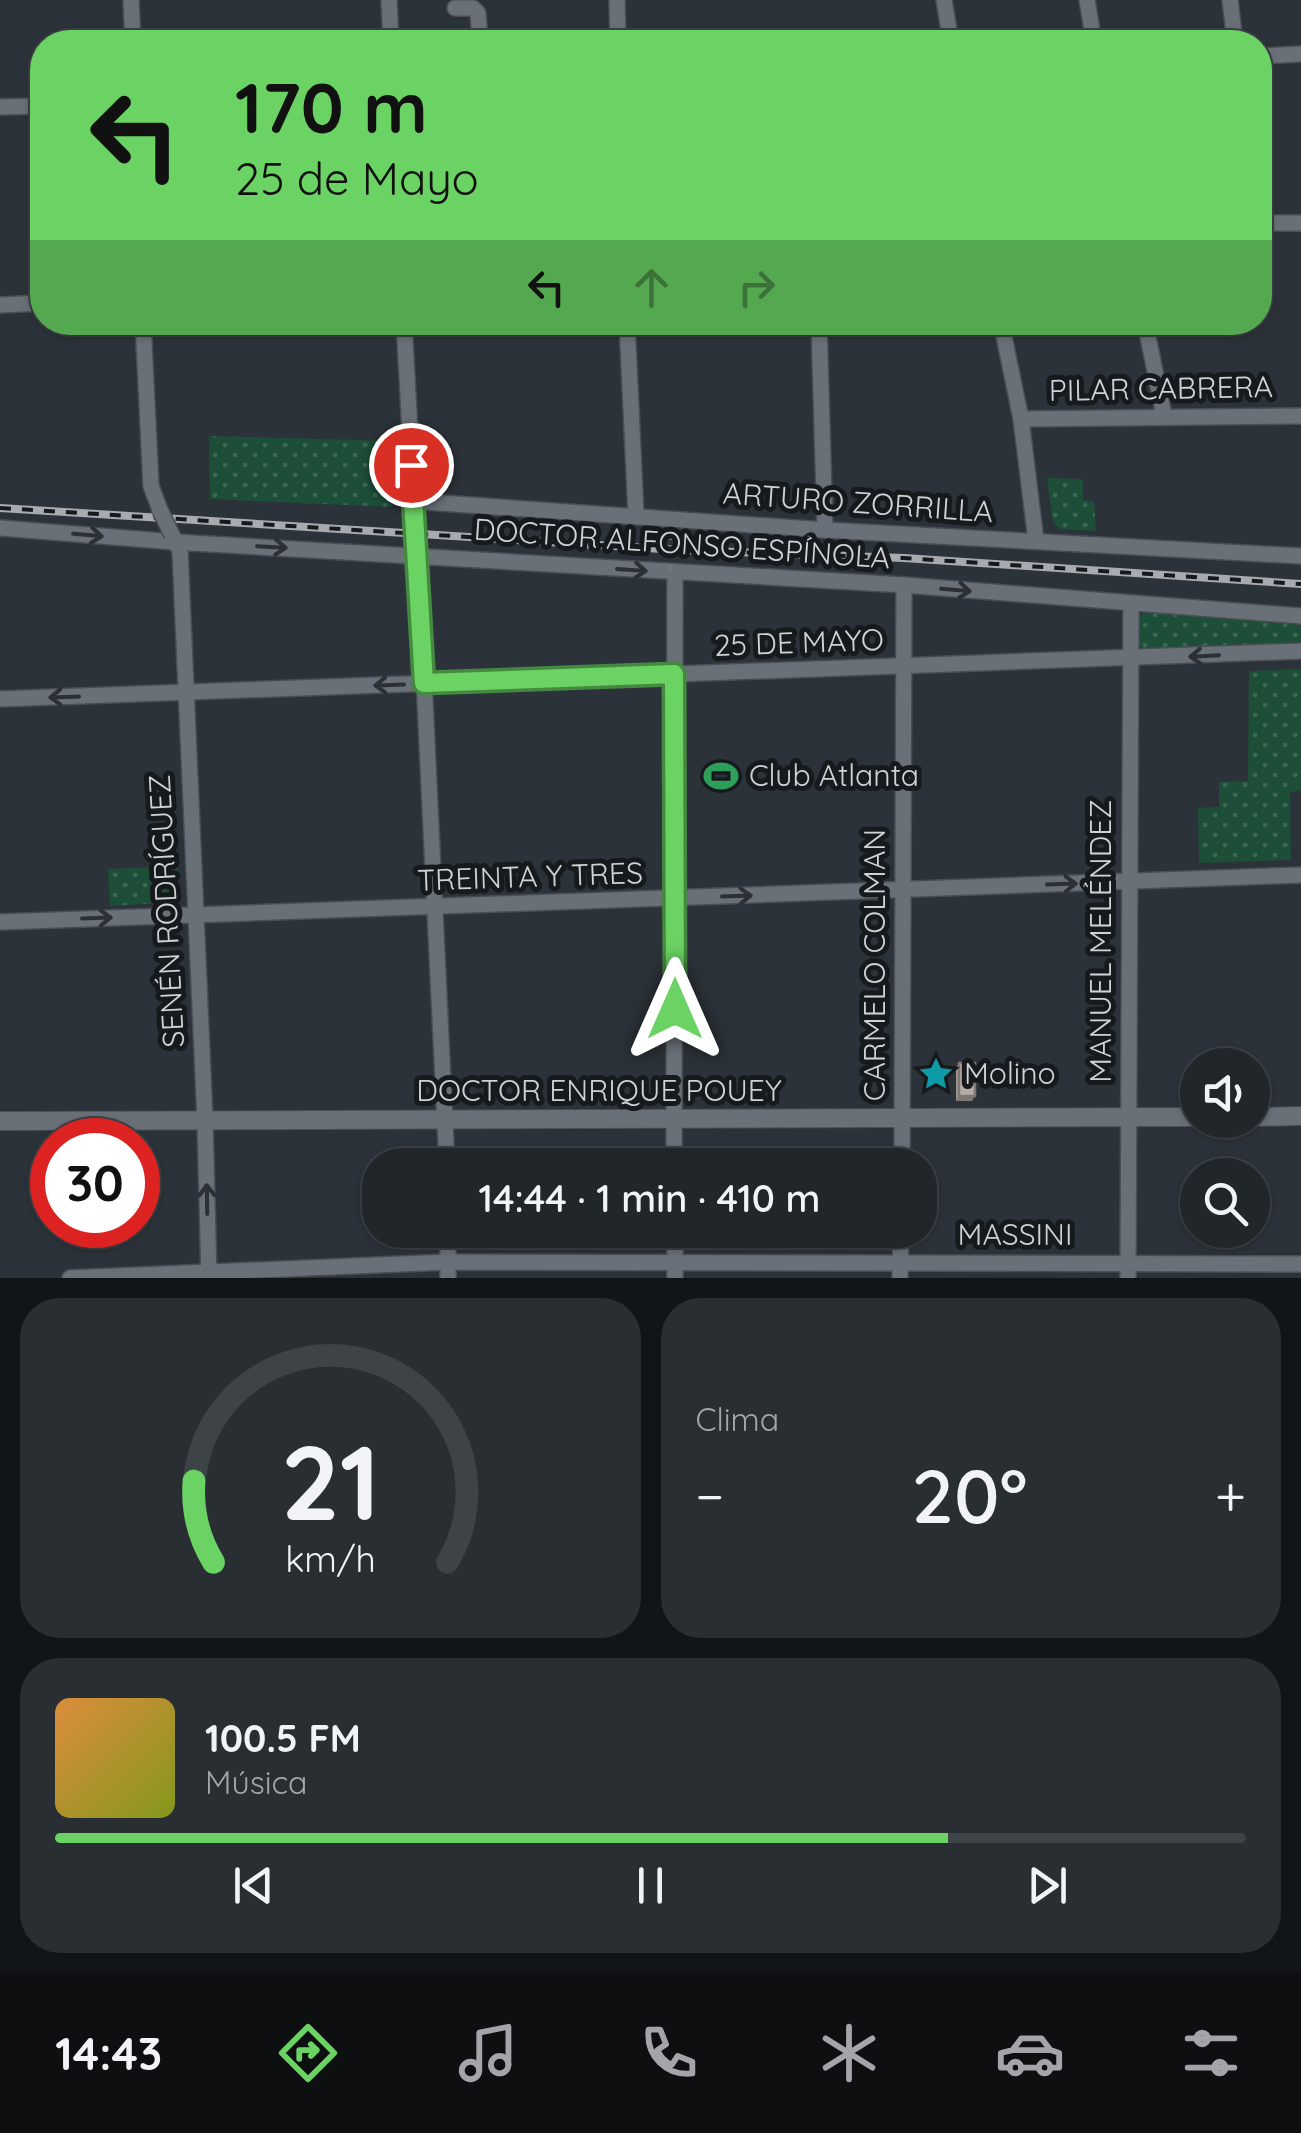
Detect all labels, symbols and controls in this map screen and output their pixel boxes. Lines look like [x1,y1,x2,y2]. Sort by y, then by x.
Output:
text: 170 m [235,63,428,151]
icon: left [70,70,200,200]
text: 25 de Mayo [235,150,479,206]
icon: left [519,260,574,315]
icon: ahead [624,260,679,315]
icon: right [729,260,784,315]
street label: PILAR CABRERA [1049,367,1273,409]
pin [369,423,454,508]
icon: arrive [384,438,439,493]
street label: ARTURO ZORRILLA [722,474,994,530]
street label: DOCTOR ALFONSO ESPÍNOLA [473,509,892,577]
one-way arrow [71,526,103,545]
one-way arrow [256,538,288,557]
one-way arrow [615,560,647,579]
one-way arrow [939,580,972,599]
street label: 25 DE MAYO [713,620,885,664]
one-way arrow [1188,647,1220,666]
one-way arrow [374,675,406,694]
one-way arrow [49,688,81,707]
place label: Club Atlanta [749,756,919,794]
sports icon: Club Atlanta [702,757,740,795]
street label: SENÉN RODRÍGUEZ [140,774,192,1049]
street label: MANUEL MELÉNDEZ [1081,799,1119,1083]
street label: CARMELO COLMAN [855,829,893,1101]
street label: TREINTA Y TRES [416,853,644,899]
one-way arrow [1045,875,1077,894]
one-way arrow [721,887,753,906]
one-way arrow [81,908,113,927]
position arrow [623,957,727,1061]
map controls [1180,1048,1270,1248]
button: sound [1180,1048,1270,1138]
place label: Molino [964,1054,1056,1092]
place icon: Molino [917,1055,955,1093]
street label: DOCTOR ENRIQUE POUEY [416,1071,782,1109]
speed limit sign: 30 [30,1118,160,1248]
button: search [1180,1158,1270,1248]
text: 14:44 · 1 min · 410 m [479,1174,820,1222]
one-way arrow [198,1183,216,1216]
street label: MASSINI [958,1215,1072,1253]
text: Clima [696,1399,779,1439]
text: 21 [280,1416,380,1546]
text: 20° [912,1448,1027,1542]
text: − [696,1461,724,1530]
text: + [1215,1461,1246,1530]
text: km/h [285,1536,376,1581]
text: 100.5 FM [205,1714,361,1762]
text: Música [205,1762,308,1802]
icon: previous [226,1858,281,1913]
icon: pause [623,1858,678,1913]
icon: next [1020,1858,1075,1913]
icon: directions [273,2018,343,2088]
icon: music [453,2018,523,2088]
icon: phone [634,2018,704,2088]
icon: climate [814,2018,884,2088]
icon: car [995,2018,1065,2088]
icon: filters [1176,2018,1246,2088]
text: 14:43 [55,2025,162,2081]

